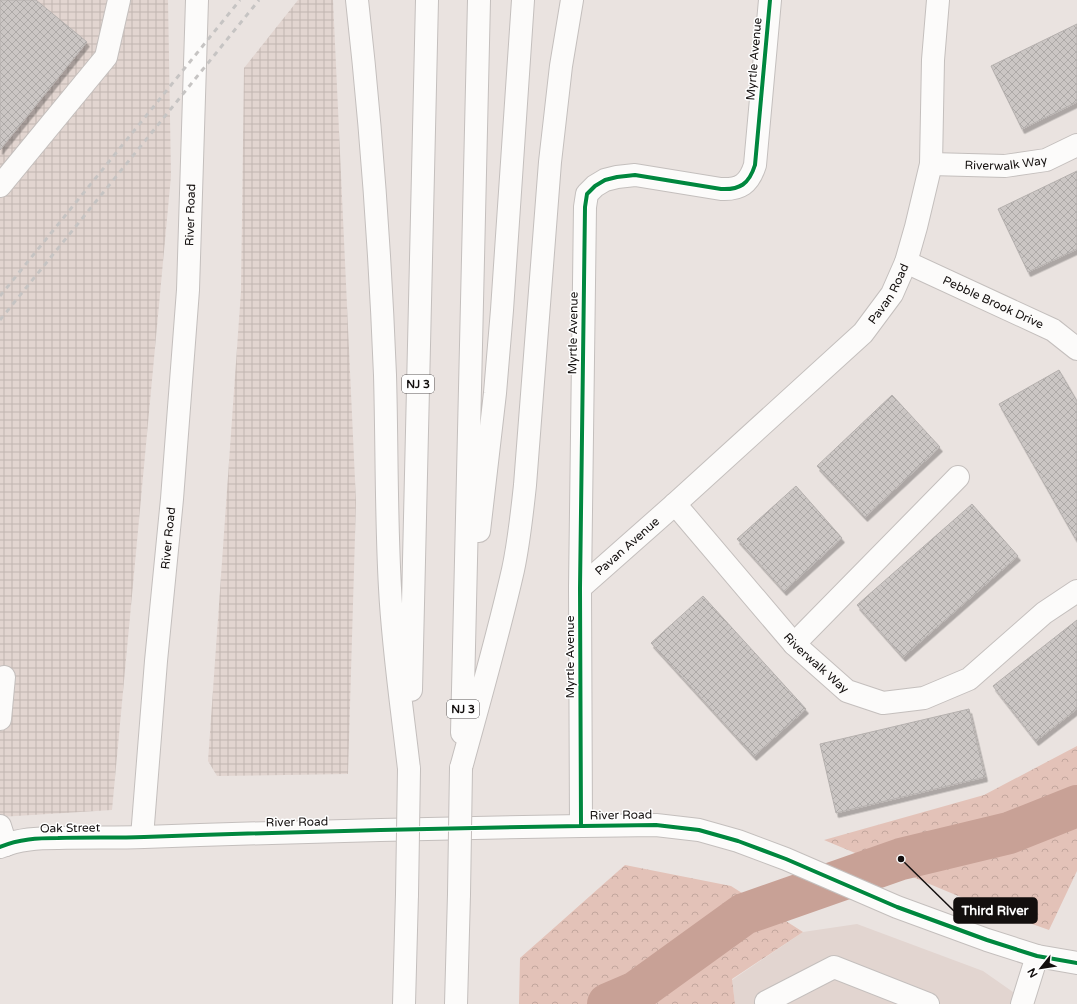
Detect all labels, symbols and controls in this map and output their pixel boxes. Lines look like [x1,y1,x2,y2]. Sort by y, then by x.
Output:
street label: Myrtle Avenue [743,17,765,101]
street label: Riverwalk Way [964,153,1049,173]
street label: River Road [182,184,198,246]
street label: Pavan Road [865,261,911,327]
street label: Pebble Brook Drive [941,273,1046,332]
street label: Myrtle Avenue [565,291,581,375]
road number: NJ 3 [402,375,434,393]
street label: River Road [158,506,178,570]
street label: Pavan Avenue [592,514,662,578]
street label: Myrtle Avenue [563,615,577,698]
street label: Riverwalk Way [781,630,852,696]
road number: NJ 3 [447,700,479,718]
street label: River Road [590,807,652,823]
street label: River Road [266,814,328,830]
street label: Oak Street [40,820,101,836]
callout: Third River [954,898,1037,923]
text: Third River [961,903,1030,919]
north arrow [1021,948,1061,988]
text: N [1025,966,1041,980]

